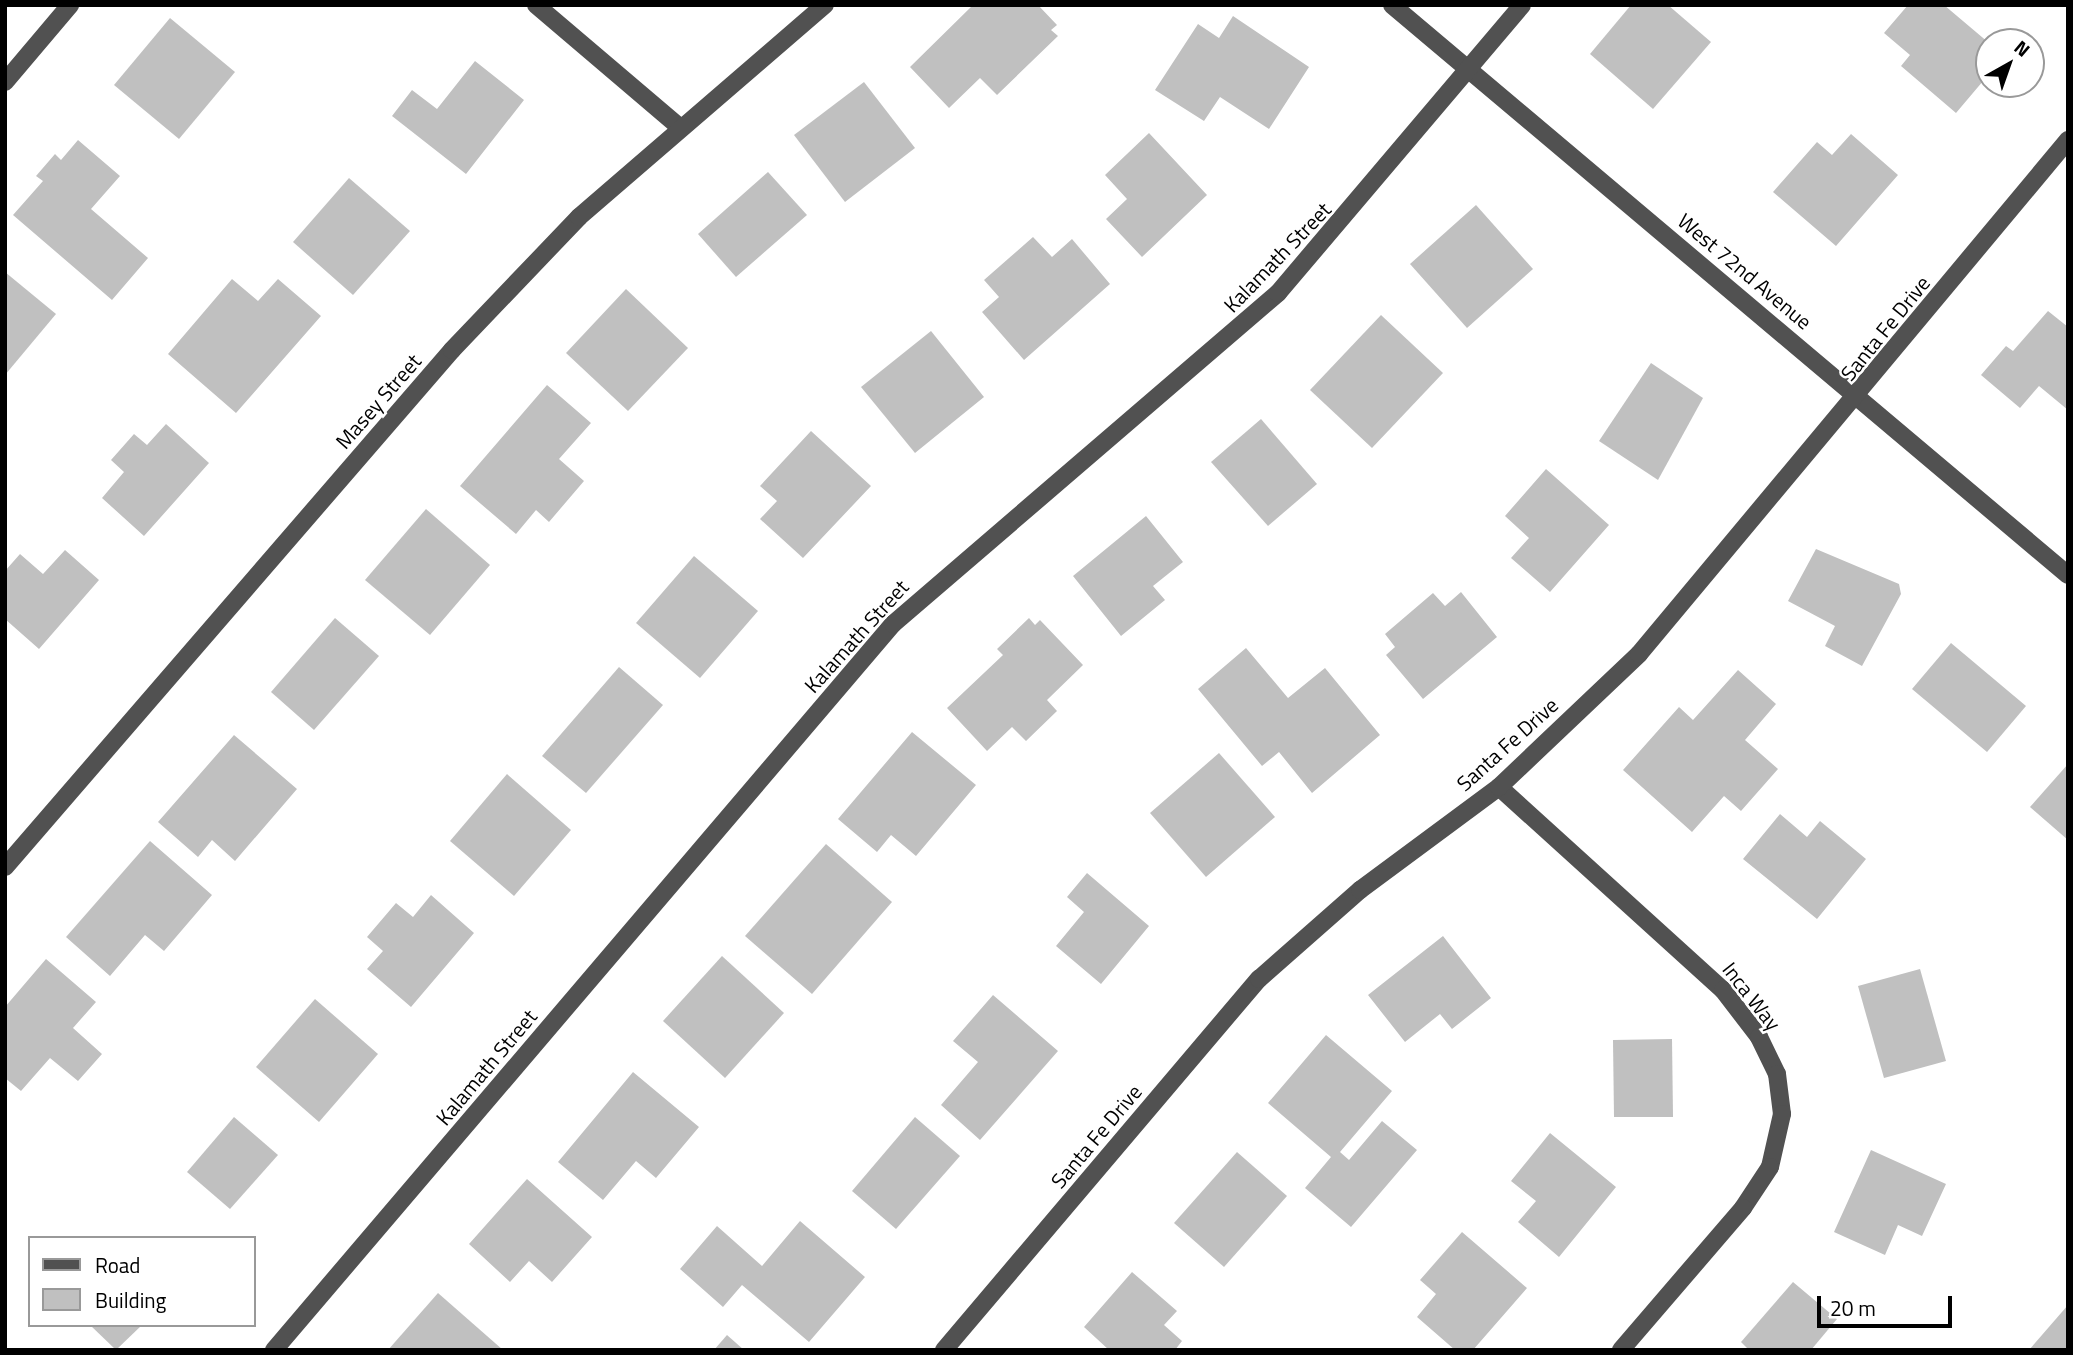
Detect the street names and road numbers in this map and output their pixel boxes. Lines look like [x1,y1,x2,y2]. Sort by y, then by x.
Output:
street label: Kalamath Street [1218,197,1336,317]
street label: West 72nd Avenue [1673,208,1817,334]
street label: Santa Fe Drive [1835,271,1935,385]
street label: Masey Street [330,348,426,454]
street label: Kalamath Street [799,574,913,698]
street label: Santa Fe Drive [1451,692,1563,796]
street label: Inca Way [1718,957,1786,1035]
street label: Kalamath Street [430,1004,542,1130]
street label: Santa Fe Drive [1045,1079,1147,1193]

